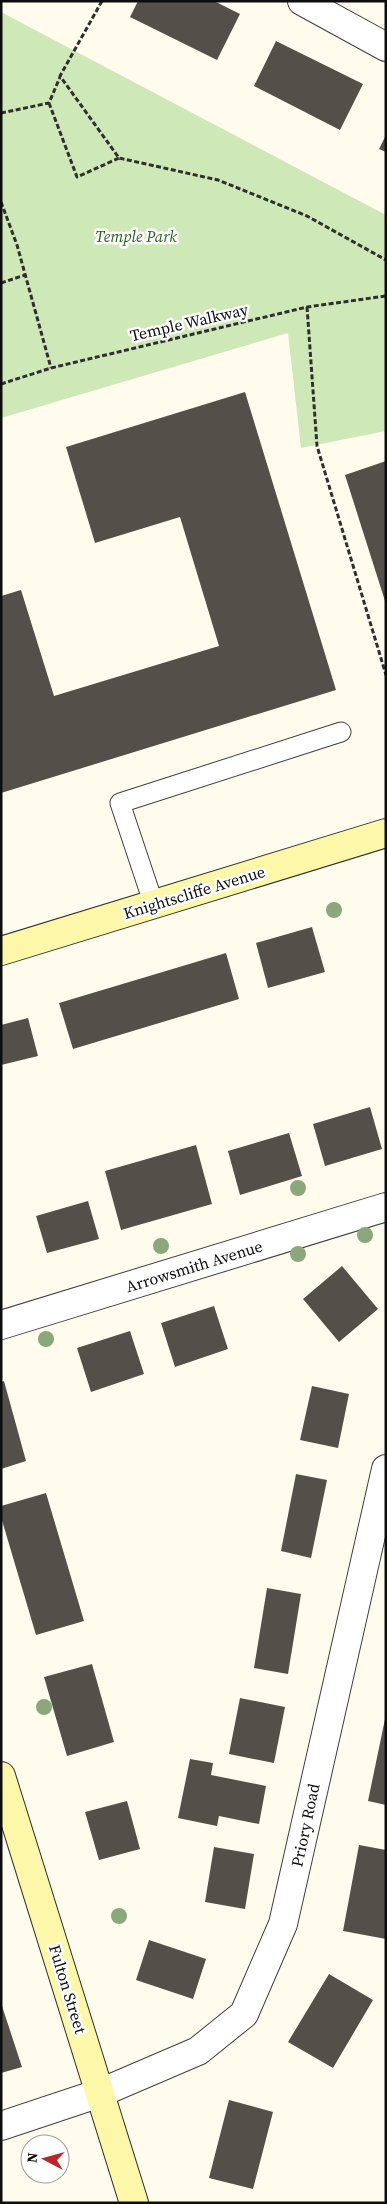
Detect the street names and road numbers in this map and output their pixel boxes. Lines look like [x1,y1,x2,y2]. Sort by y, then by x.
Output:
street label: Temple Walkway [128,298,251,346]
street label: Knightscliffe Avenue [121,860,267,924]
street label: Arrowsmith Avenue [123,1235,265,1297]
street label: Priory Road [285,1781,325,1869]
street label: Fulton Street [44,1942,92,2037]

